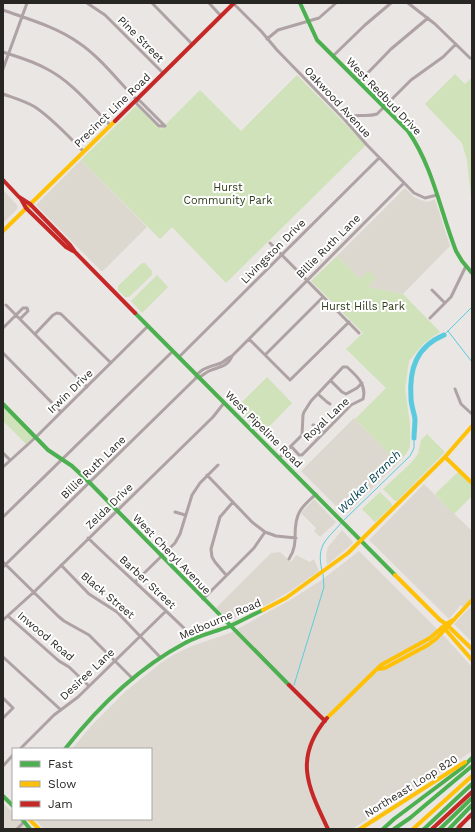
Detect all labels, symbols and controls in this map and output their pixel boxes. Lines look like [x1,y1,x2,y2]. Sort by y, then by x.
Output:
street label: Pine Street [115,14,167,65]
street label: West Redbud Drive [343,55,424,138]
street label: Oakwood Avenue [301,64,374,140]
street label: Precinct Line Road [71,71,153,150]
park label: Hurst Community Park [183,181,273,207]
street label: Billie Ruth Lane [294,212,363,281]
street label: Livingston Drive [238,216,308,286]
park label: Hurst Hills Park [321,300,405,313]
street label: Irwin Drive [45,367,96,416]
street label: West Pipeline Road [222,388,305,471]
street label: Royal Lane [301,395,352,444]
street label: Billie Ruth Lane [58,433,128,502]
water label: Walker Branch [334,447,404,517]
street label: Zelda Drive [83,481,136,532]
street label: West Cheryl Avenue [130,511,213,597]
street label: Barber Street [117,553,179,612]
street label: Black Street [78,569,137,622]
street label: Melbourne Road [177,596,263,643]
street label: Inwood Road [15,609,77,664]
street label: Desiree Lane [57,646,117,703]
legend [12,748,152,820]
street label: Northeast Loop 820 [362,752,460,820]
text: Fast [48,757,73,771]
text: Slow [48,777,76,791]
text: Jam [48,797,73,811]

